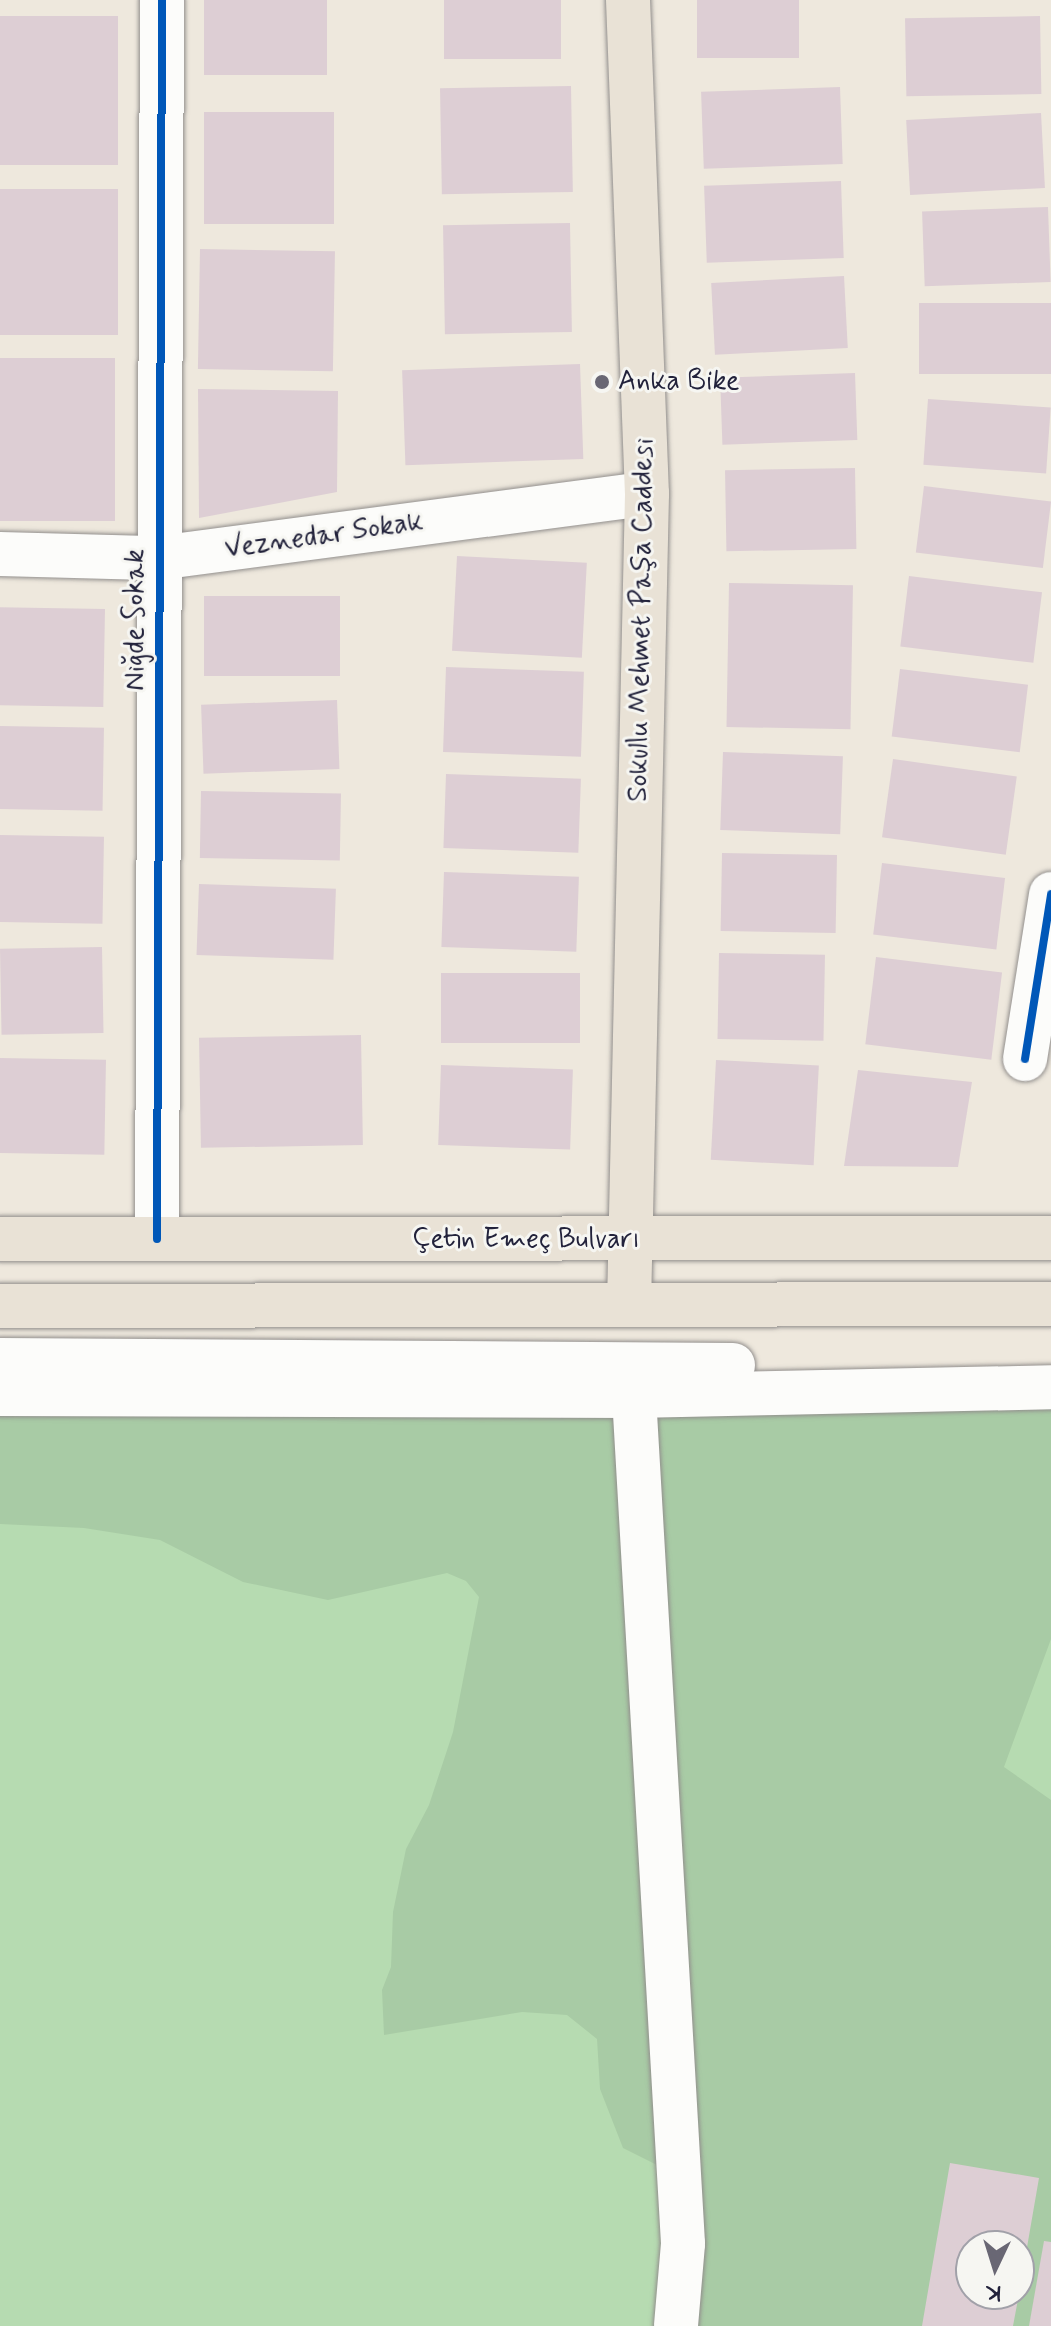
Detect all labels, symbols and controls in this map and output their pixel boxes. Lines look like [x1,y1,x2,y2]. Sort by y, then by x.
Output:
place label: Anka Bike [618,365,740,399]
marker: Anka Bike [593,373,611,391]
street label: Sokullu Mehmet Paşa Caddesi [622,433,662,807]
street label: Veznedar Sokak [223,505,425,567]
street label: Niğde Sokak [119,549,153,691]
street label: Çetin Emeç Bulvarı [414,1223,638,1257]
north arrow [955,2230,1035,2310]
text: K [985,2277,1002,2306]

